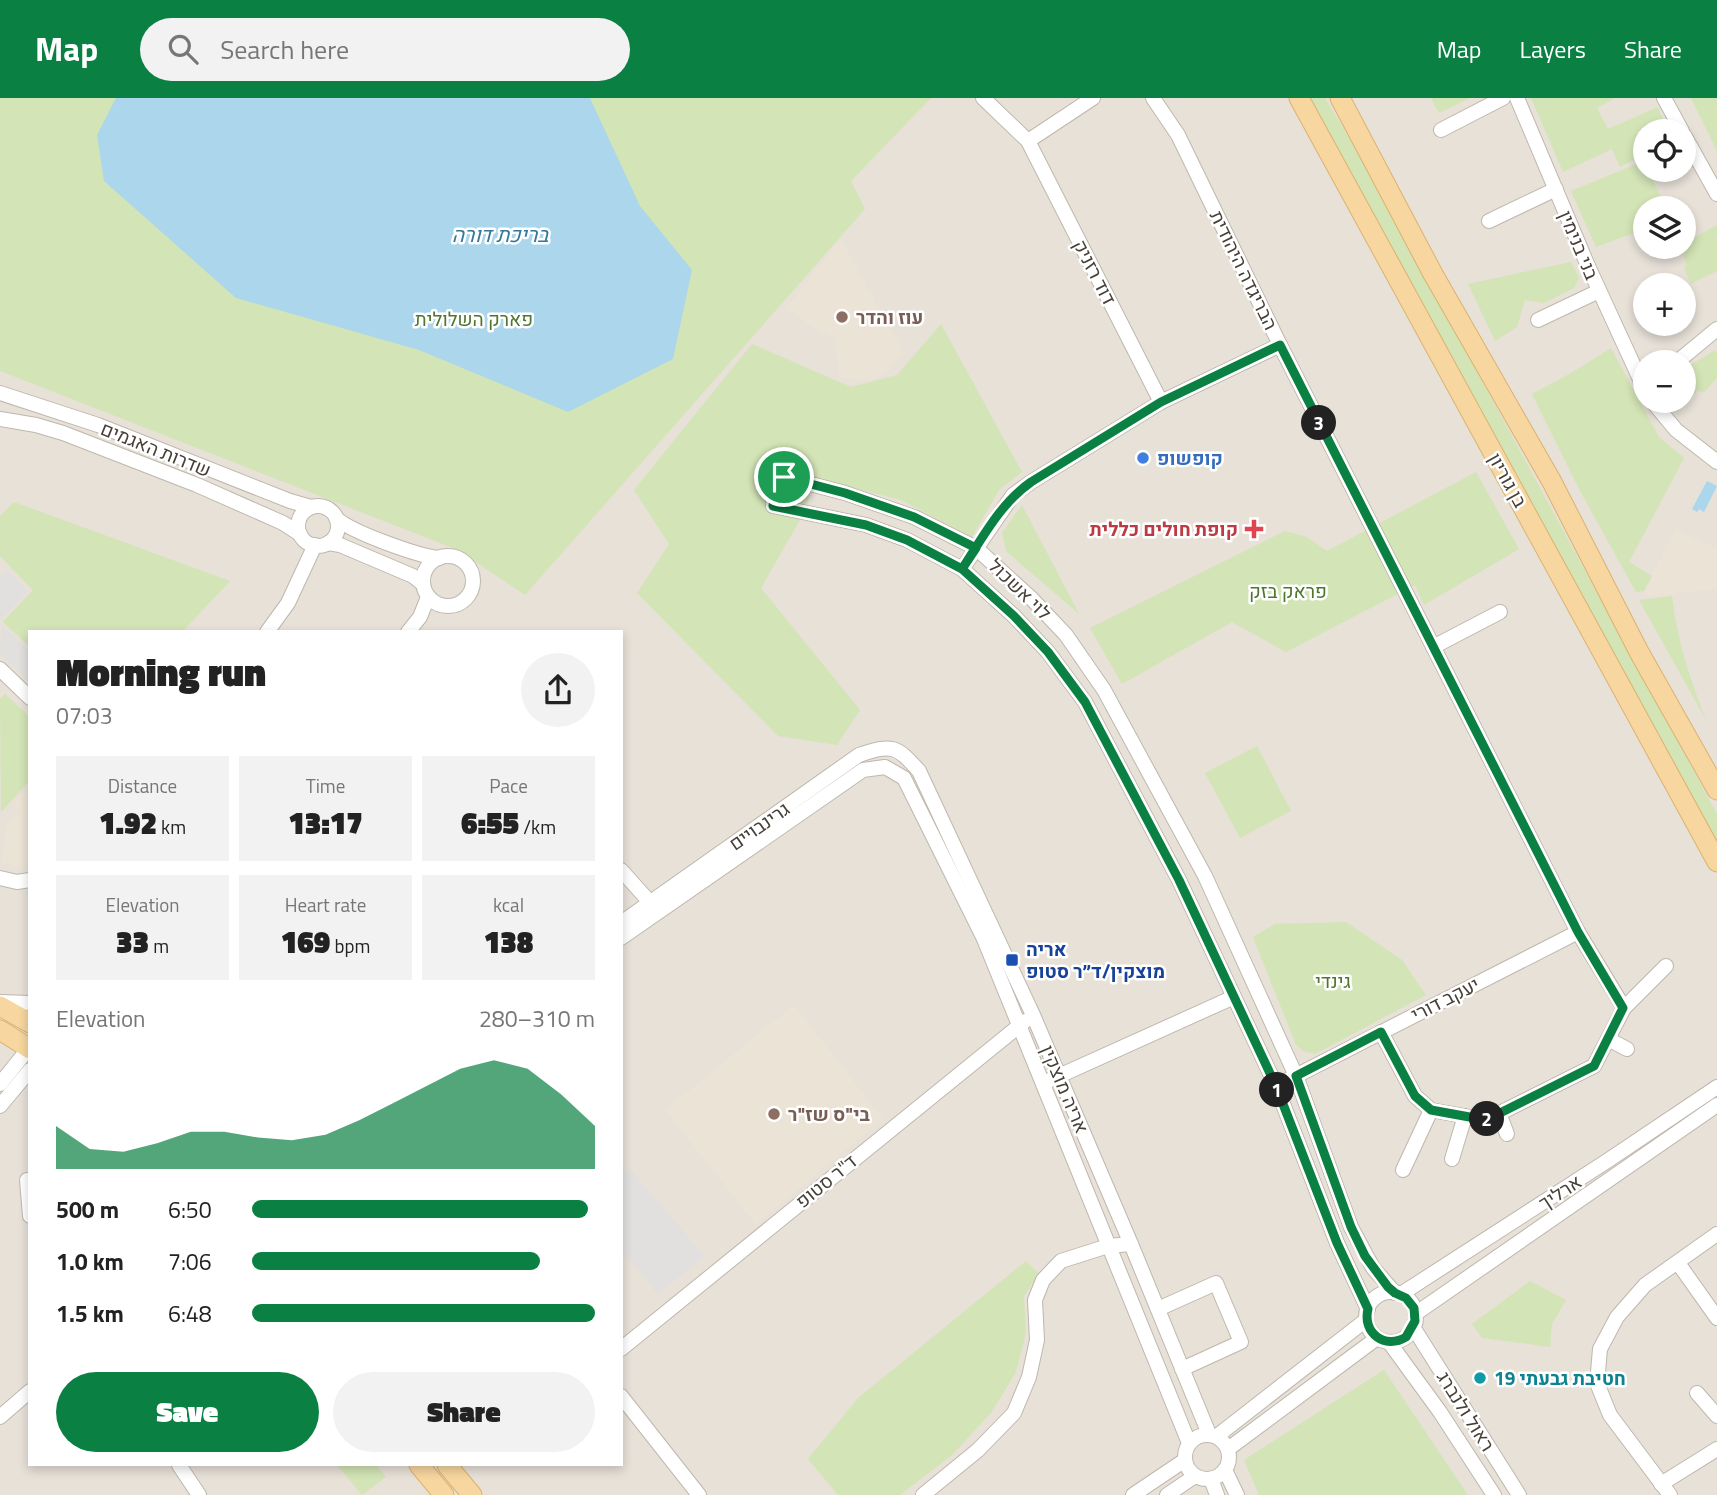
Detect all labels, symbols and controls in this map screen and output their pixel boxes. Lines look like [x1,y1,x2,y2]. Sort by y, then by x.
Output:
search box [140,18,630,81]
text: Map [35,24,98,74]
icon: search [164,30,202,68]
text: Search here [220,30,349,69]
text: Map [1437,31,1482,67]
text: Layers [1520,31,1586,67]
text: Share [1624,31,1682,67]
map controls [1633,119,1696,413]
button: locate [1633,119,1696,182]
button: layers [1633,196,1696,259]
street label: הבריגדה היהודית [1203,205,1286,335]
street label: בני בנימין [1552,206,1607,284]
water label: בריכת דורה [452,218,549,250]
street label: דוד רזניק [1067,234,1124,310]
button: + [1633,273,1696,336]
place label: עוז והדר [856,302,923,331]
park label: פארק השלולית [415,304,533,333]
marker: עוז והדר [834,309,850,325]
button: − [1633,350,1696,413]
pin: 3 [1302,406,1336,440]
text: 3 [1313,408,1324,437]
street label: שדרות האגמים [97,413,216,484]
place label: קופשופ [1157,443,1223,472]
pin [754,447,814,507]
street label: בן גוריון [1482,447,1535,512]
marker: קופשופ [1135,450,1151,466]
icon: arrive [765,458,803,496]
place label: קופת חולים כללית [1089,514,1238,543]
marker: קופת חולים כללית [1244,519,1264,539]
street label: לוי אשכול [982,551,1059,626]
park label: פראק בזק [1249,576,1327,605]
text: Morning run [56,643,266,701]
button: share [521,653,595,727]
text: 07:03 [56,698,113,733]
text: Distance [108,771,177,800]
text: Time [306,771,345,800]
text: Pace [489,771,528,800]
street label: גרינבויים [722,794,795,857]
text: 1.92 [99,800,157,846]
text: 13:17 [288,800,363,846]
text: 6:55 [461,800,519,846]
text: km [157,812,186,841]
text: /km [519,812,556,841]
text: Elevation [106,890,179,919]
text: Heart rate [285,890,366,919]
text: kcal [493,890,524,919]
text: 33 [116,919,149,965]
text: 169 [281,919,330,965]
text: 138 [484,919,533,965]
text: m [149,931,169,960]
text: bpm [330,931,370,960]
place label: אריה מוצקין/ד״ר סטופ [1026,934,1165,985]
marker: אריה מוצקין/ד״ר סטופ [1004,952,1020,968]
park label: גינדי [1315,966,1351,995]
street label: יעקב דורי [1406,969,1484,1028]
text: Elevation [56,1001,145,1036]
text: 280–310 m [479,1001,595,1036]
street label: אריה מוצקין [1034,1040,1097,1138]
pin: 1 [1260,1072,1294,1108]
text: 1 [1271,1075,1282,1104]
place label: בי"ס שז"ר [788,1099,871,1128]
pin: 2 [1470,1102,1504,1136]
text: 2 [1481,1104,1492,1133]
marker: בי"ס שז"ר [766,1106,782,1122]
street label: ד"ר סטופ [789,1147,863,1214]
street label: ארליך [1532,1167,1587,1216]
text: 500 m [56,1192,119,1227]
text: 6:50 [168,1192,212,1227]
text: 1.0 km [56,1244,124,1279]
text: 7:06 [168,1244,212,1279]
text: 1.5 km [56,1296,124,1331]
text: 6:48 [168,1296,212,1331]
place label: חטיבת גבעתי 19 [1494,1363,1626,1392]
street label: ראול ולנברג [1430,1365,1503,1457]
marker: חטיבת גבעתי 19 [1472,1370,1488,1386]
button: Save [56,1372,319,1452]
button: Share [333,1372,595,1452]

